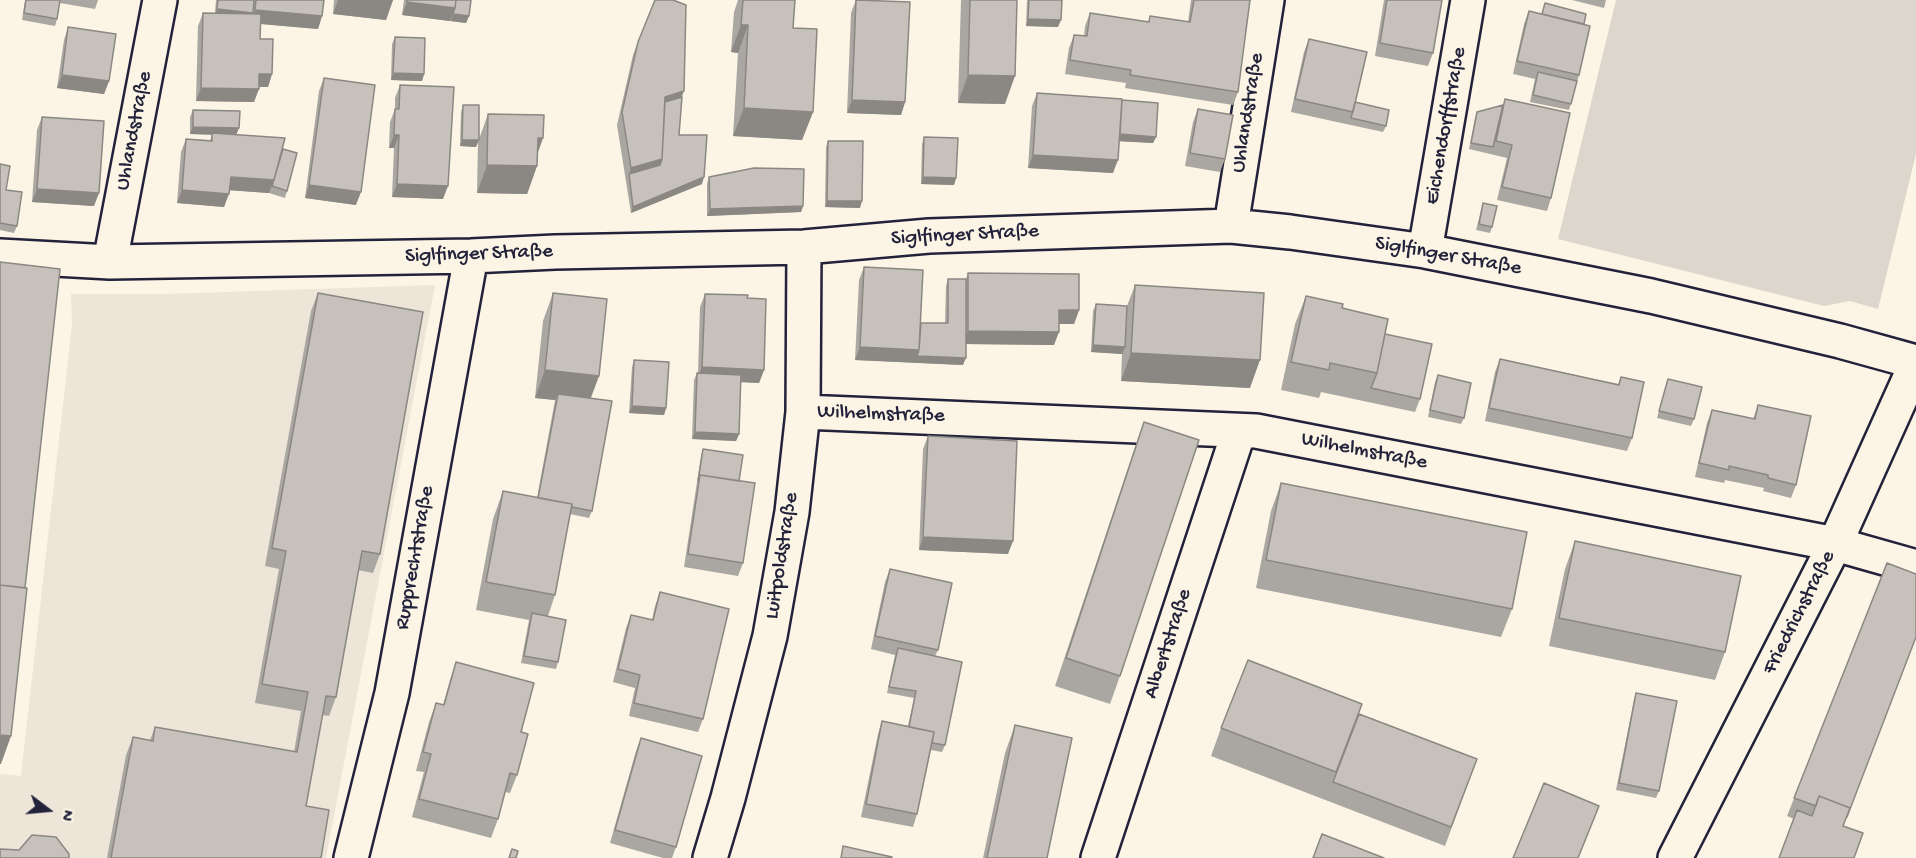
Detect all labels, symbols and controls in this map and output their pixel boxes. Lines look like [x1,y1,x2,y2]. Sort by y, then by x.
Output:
street label: Eichendorffstraße [1421,45,1473,207]
street label: Uhlandstraße [1227,51,1271,175]
street label: Uhlandstraße [111,69,159,193]
street label: Siglfinger Straße [890,220,1040,252]
street label: Siglfinger Straße [1373,232,1523,282]
street label: Siglfinger Straße [405,240,553,270]
street label: Wilhelmstraße [817,400,945,430]
street label: Wilhelmstraße [1299,427,1429,477]
street label: Rupprechtstraße [391,484,441,632]
street label: Luitpoldstraße [761,491,805,621]
street label: Friedrichstraße [1758,547,1842,679]
street label: Albertstraße [1139,586,1199,702]
north arrow [18,780,78,840]
text: N [55,807,76,823]

